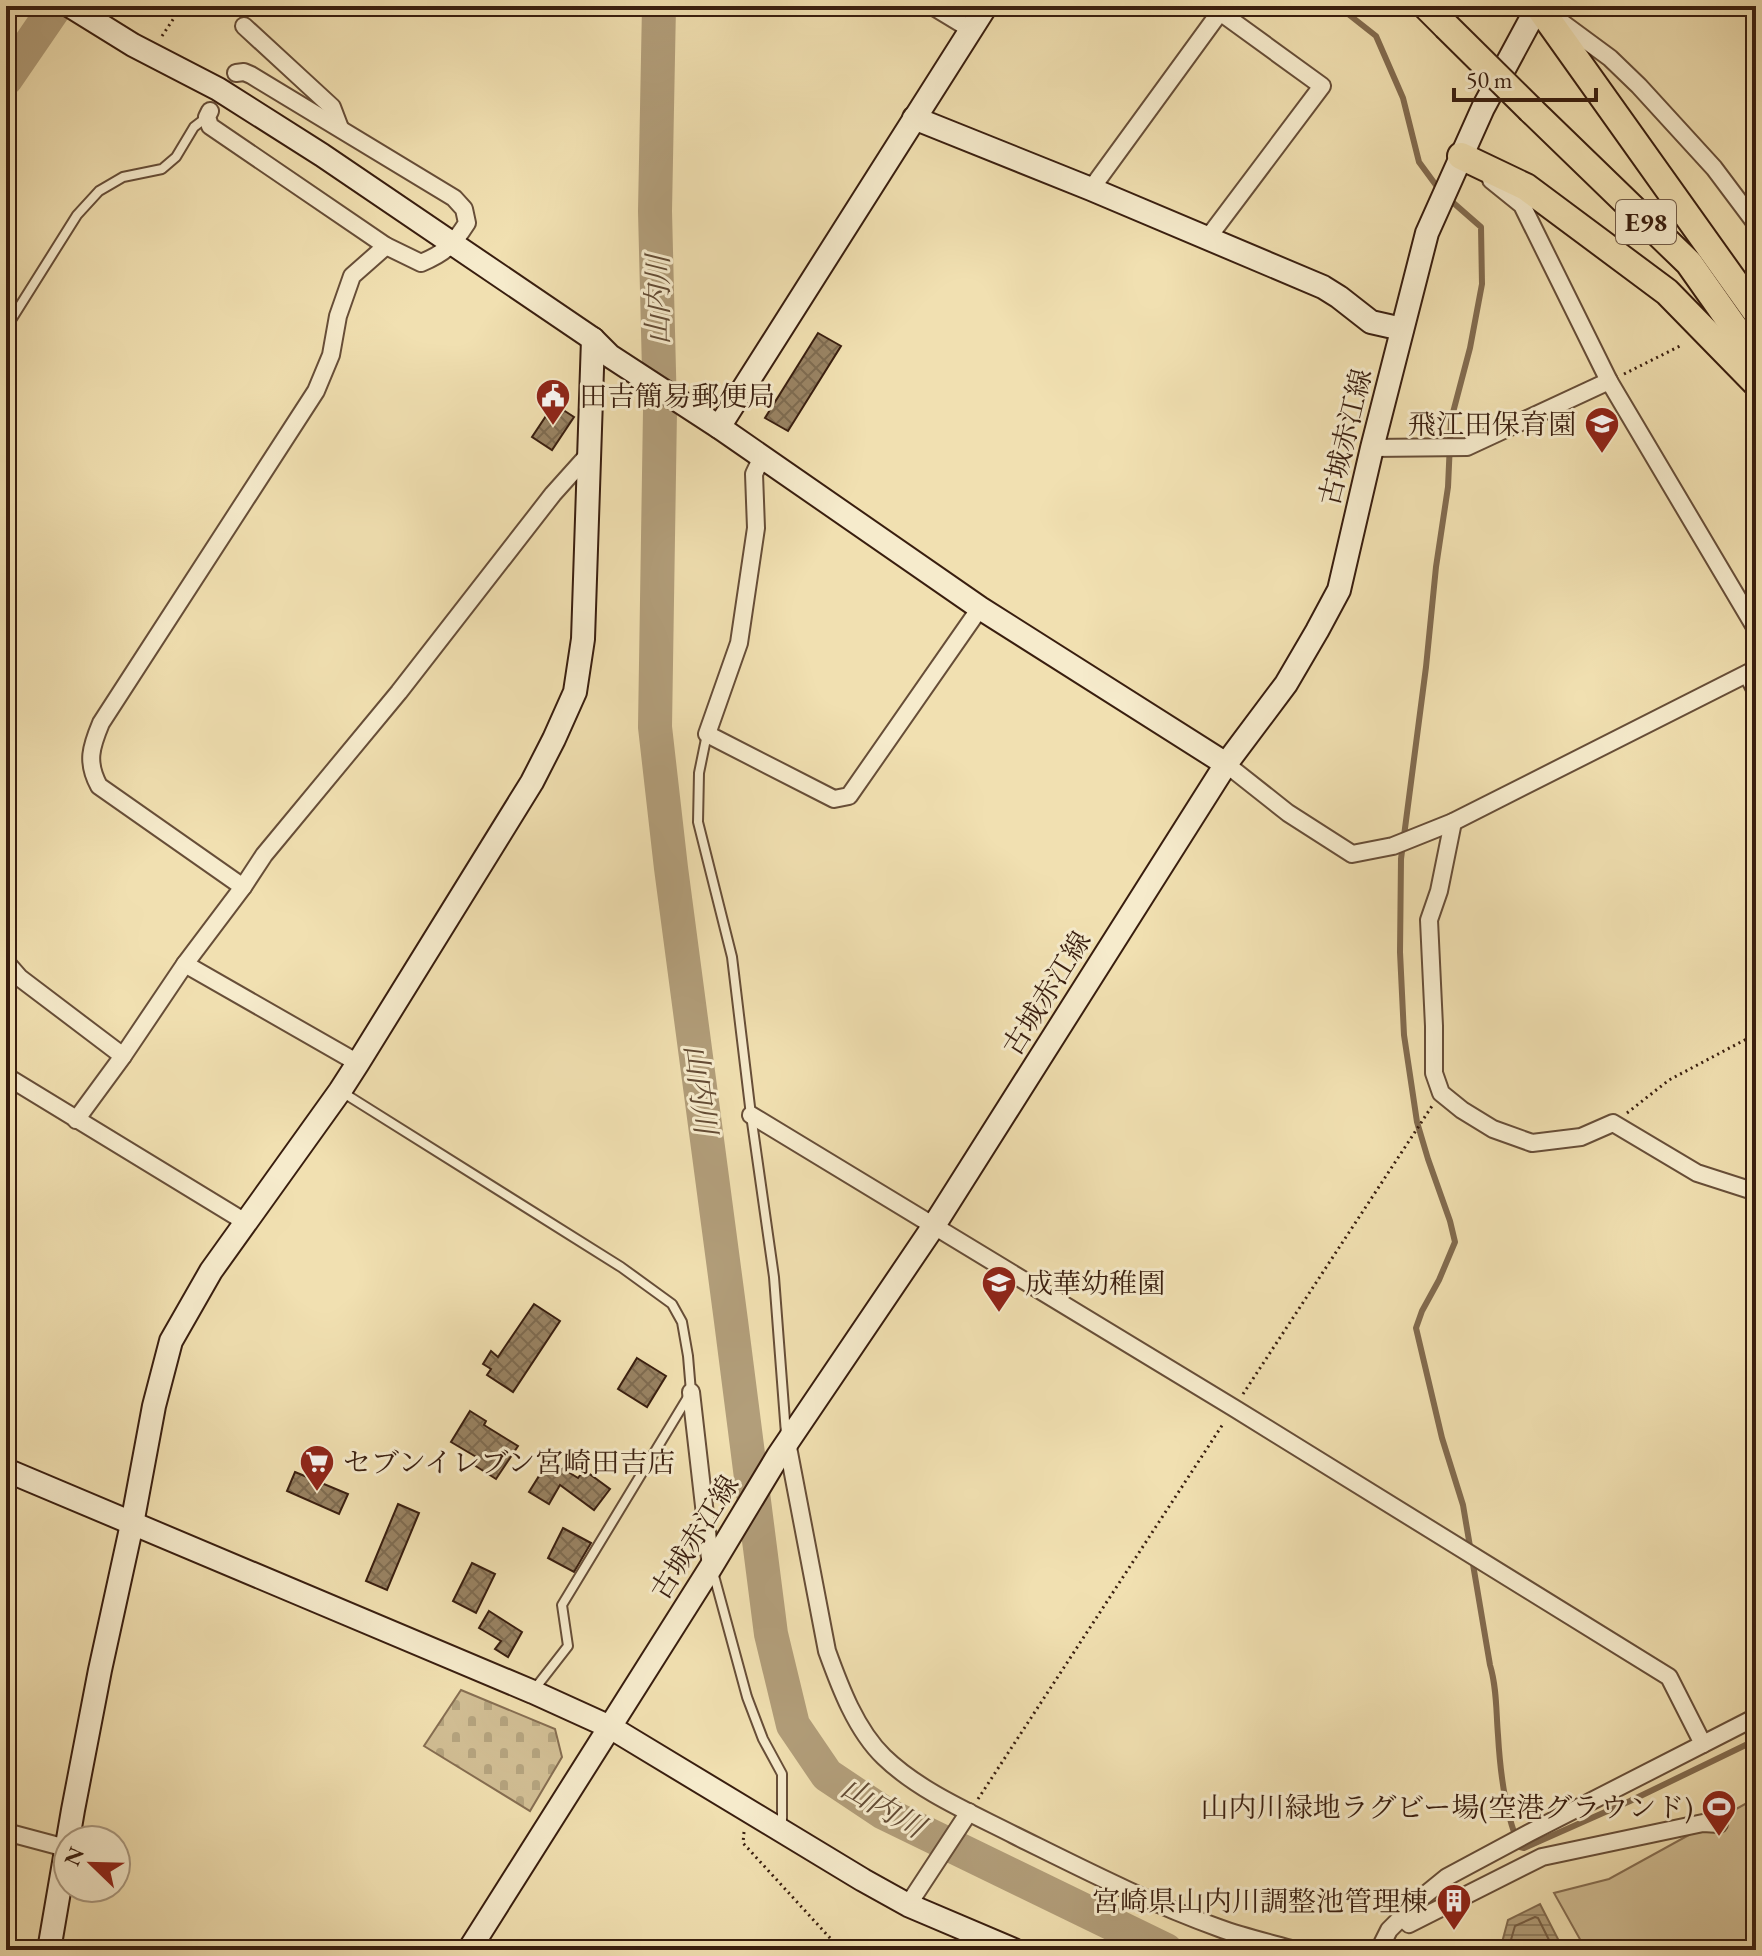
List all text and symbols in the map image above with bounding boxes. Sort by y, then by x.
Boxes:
scale bar [1454,52,1596,102]
text: 50 m [1466,64,1513,95]
road number: E98 [1616,200,1676,244]
water label: 山内川 [638,252,677,345]
street label: 古城赤江線 [1311,365,1379,509]
public building icon: 田吉簡易郵便局 [534,377,572,427]
place label: 田吉簡易郵便局 [579,378,775,414]
school or university icon: 飛江田保育園 [1583,405,1621,455]
place label: 飛江田保育園 [1408,406,1576,442]
street label: 古城赤江線 [994,924,1098,1062]
water label: 山内川 [676,1042,726,1139]
school or university icon: 成華幼稚園 [980,1264,1018,1314]
place label: 成華幼稚園 [1025,1265,1165,1301]
supermarket icon: セブンイレブン宮崎田吉店 [298,1443,336,1493]
place label: セブンイレブン宮崎田吉店 [343,1444,675,1480]
street label: 古城赤江線 [642,1468,746,1606]
water label: 山内川 [834,1768,934,1848]
sports icon: 山内川緑地ラグビー場(空港グラウンド) [1700,1788,1738,1838]
place label: 山内川緑地ラグビー場(空港グラウンド) [1200,1789,1693,1825]
north arrow [52,1824,132,1904]
text: N [57,1842,91,1870]
building icon: 宮崎県山内川調整池管理棟 [1435,1882,1473,1932]
place label: 宮崎県山内川調整池管理棟 [1092,1883,1428,1919]

